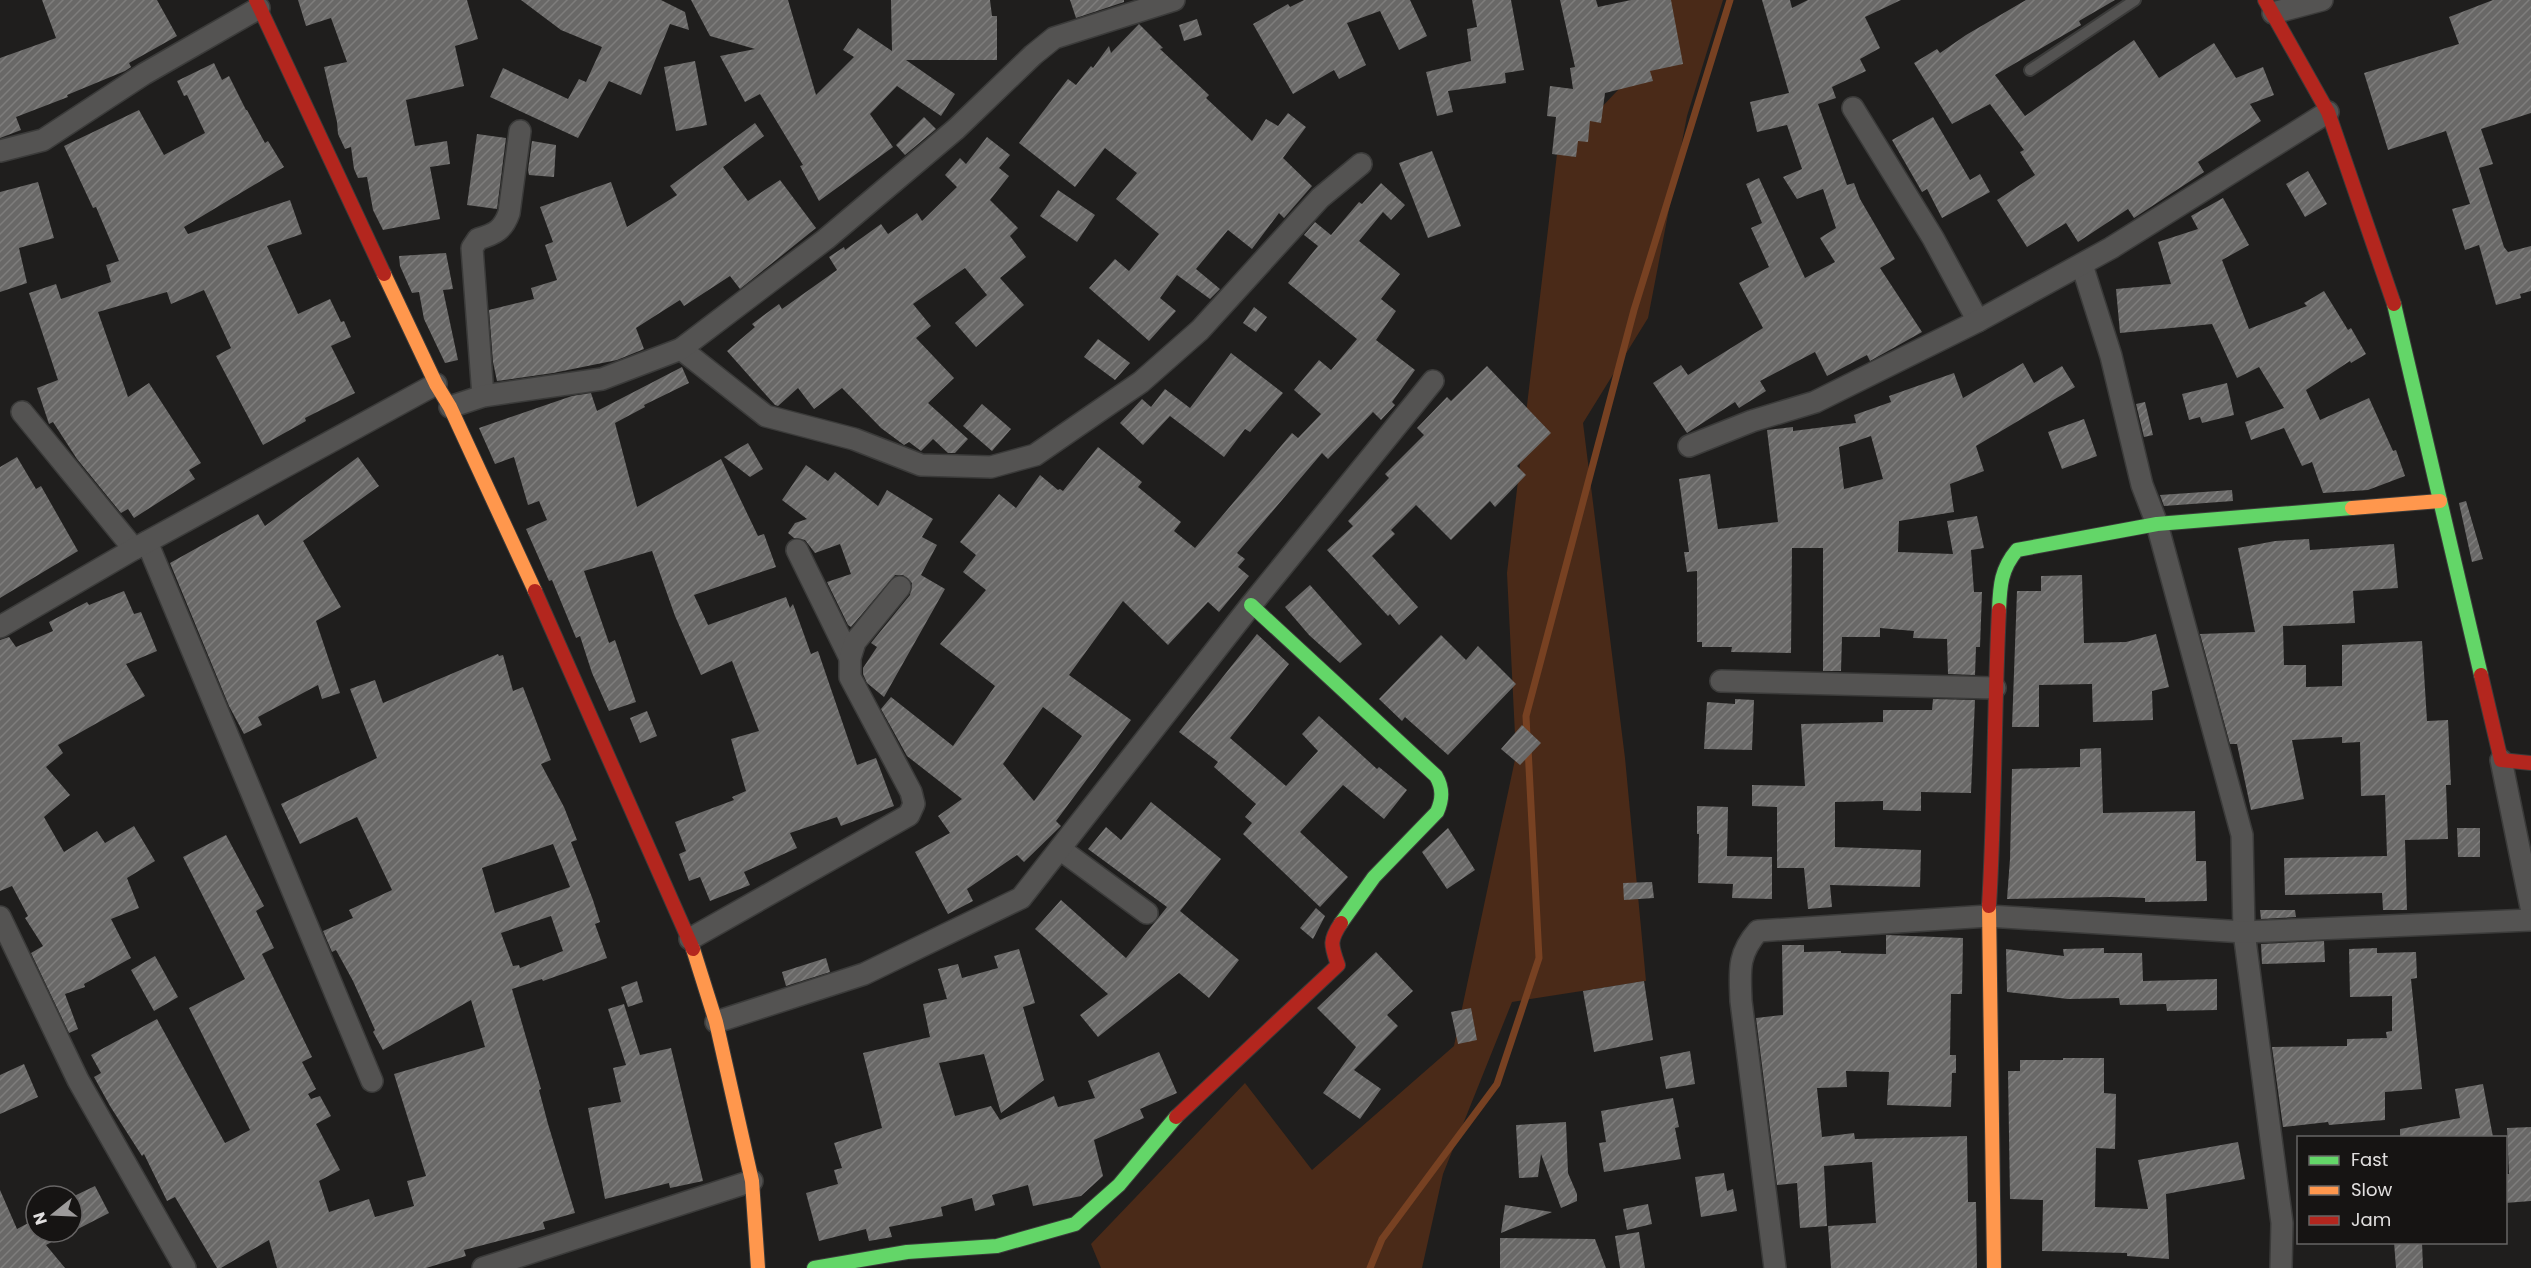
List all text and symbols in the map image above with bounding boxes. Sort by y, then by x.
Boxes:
legend [2297,1136,2507,1244]
text: Fast [2351,1147,2388,1172]
text: Slow [2351,1177,2393,1202]
north arrow [24,1184,84,1244]
text: Jam [2351,1207,2391,1232]
text: N [27,1209,53,1228]

